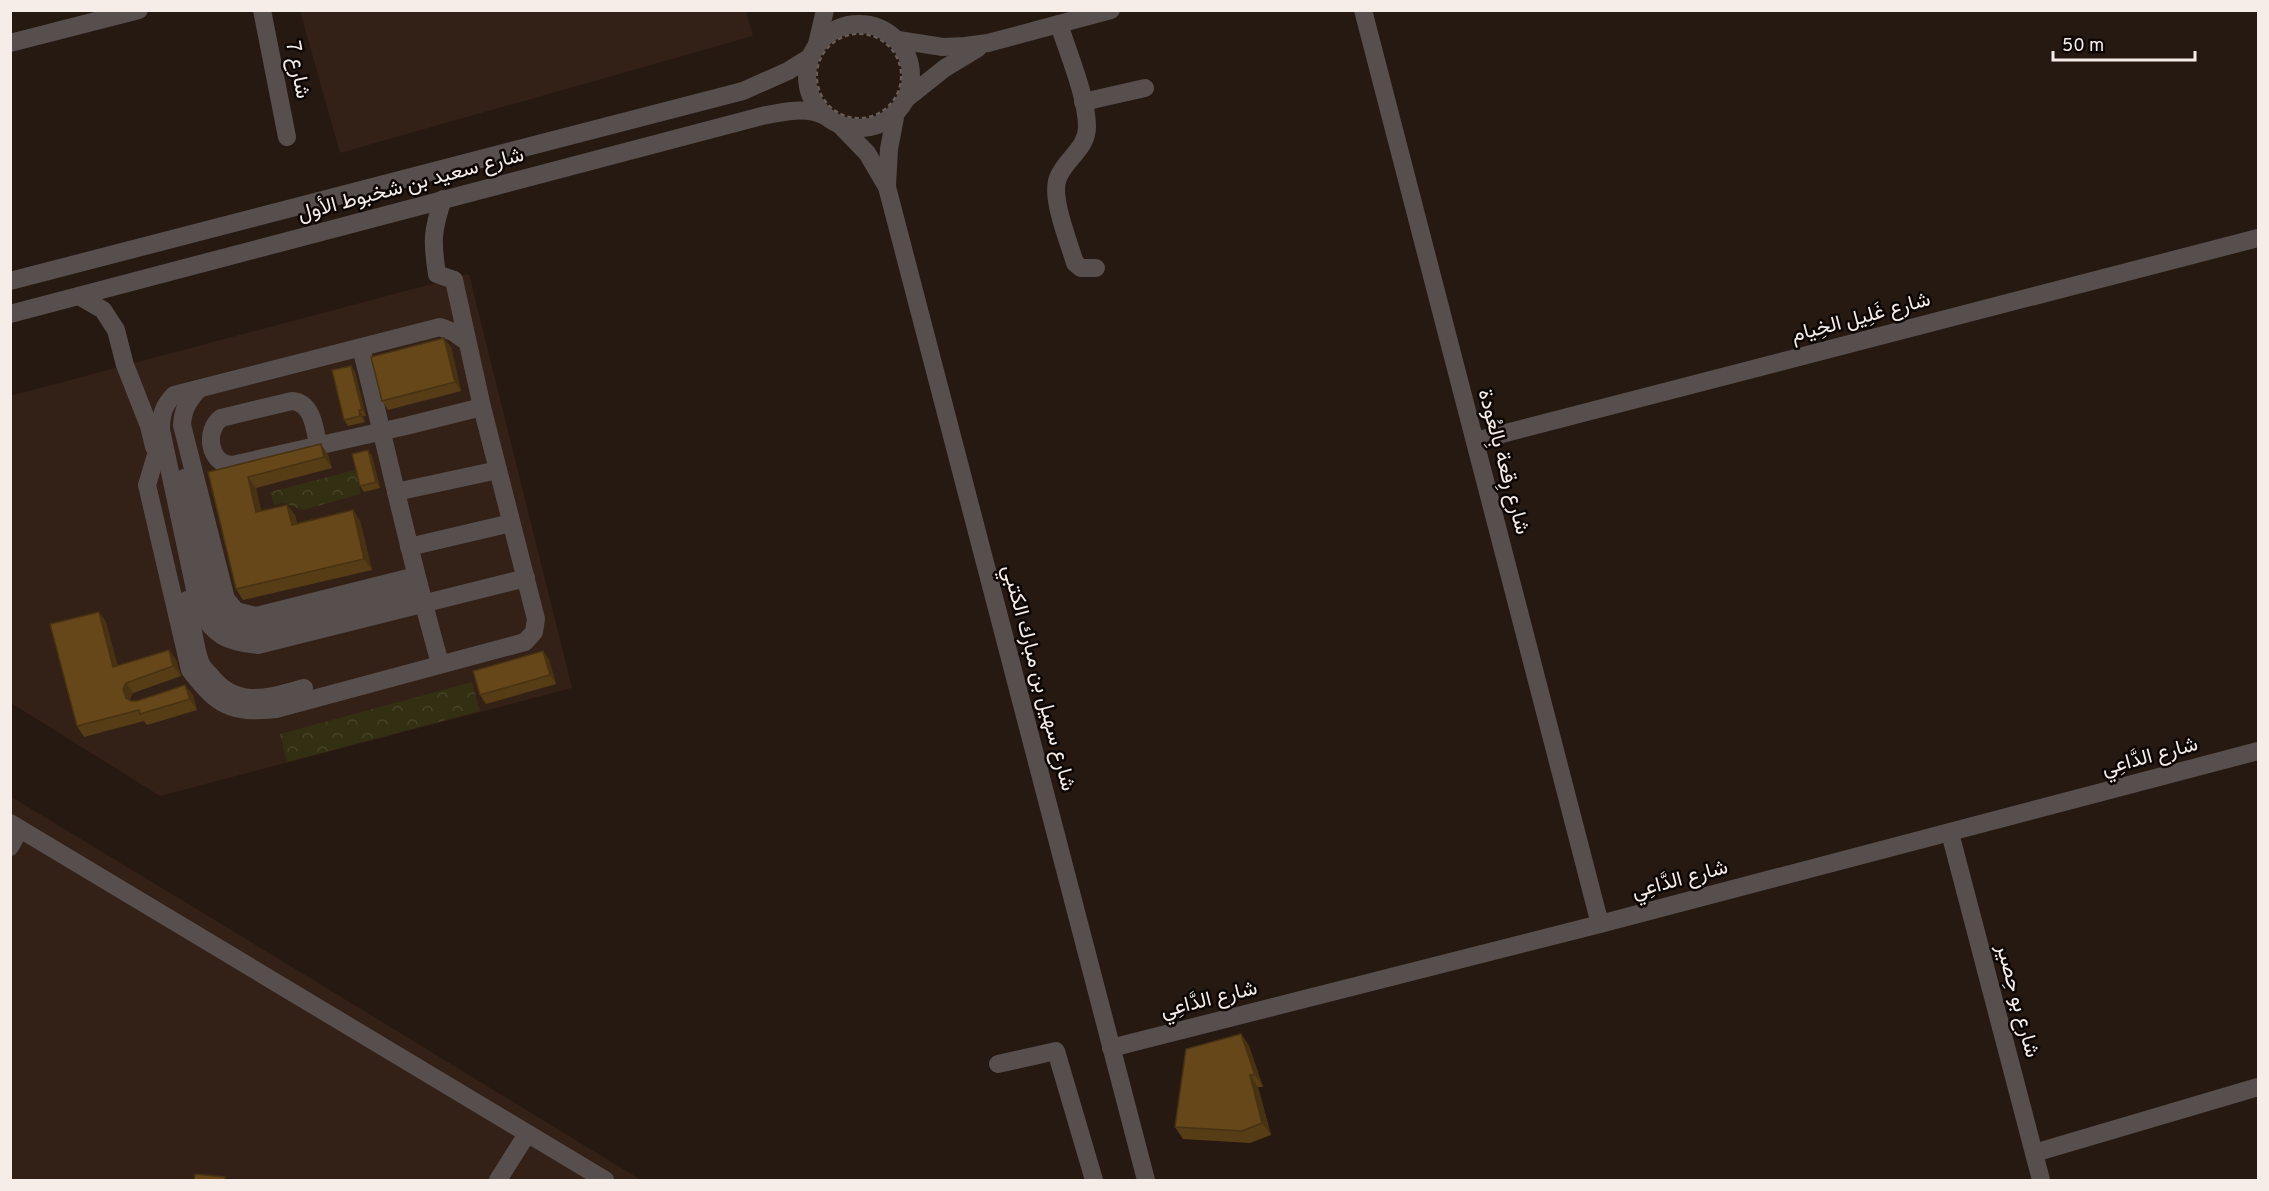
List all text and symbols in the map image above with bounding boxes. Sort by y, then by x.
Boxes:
scale bar [2053,24,2196,62]
text: 50 m [2062,35,2104,58]
street label: شارع 7 [278,39,316,101]
street label: شارع سعيد بن شخبوط الأول [295,142,527,228]
street label: شارع غَلِيل الخِيام [1788,286,1934,350]
street label: شارع رِقعة بِالعُودة [1469,386,1535,538]
street label: شارع سهيل بن مبارك الكتبي [993,562,1081,795]
street label: شارع الدَّاعِي [2099,731,2202,785]
street label: شارع الدَّاعِي [1629,854,1732,908]
street label: شارع بو حِصير [1989,940,2045,1061]
street label: شارع الدَّاعِي [1158,975,1261,1027]

